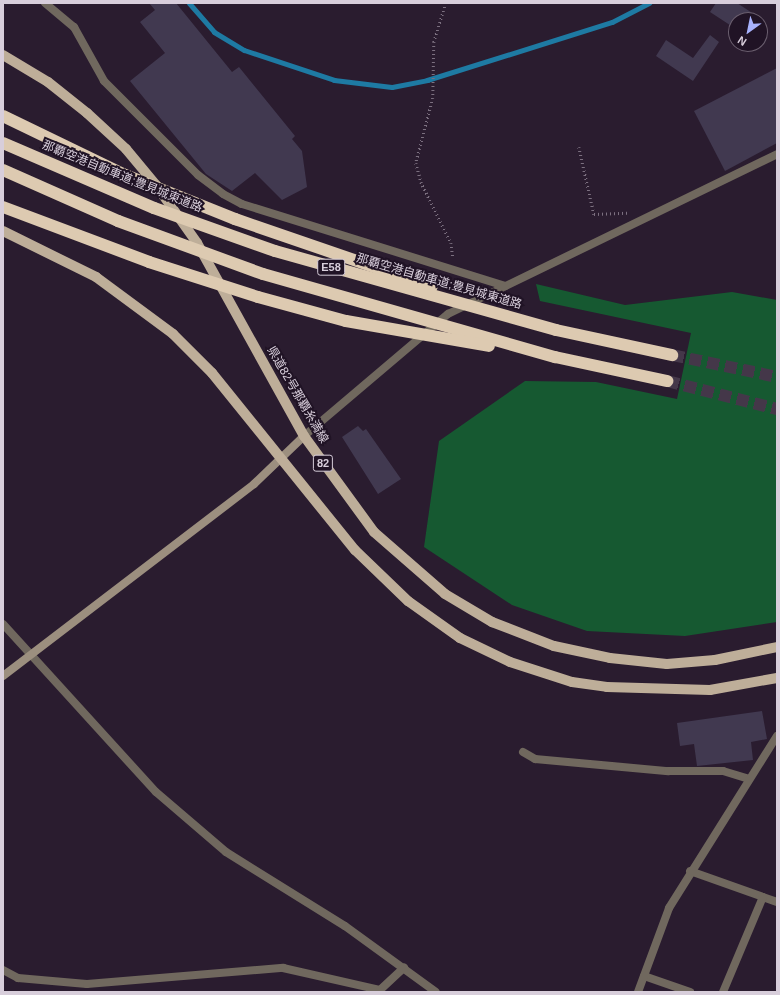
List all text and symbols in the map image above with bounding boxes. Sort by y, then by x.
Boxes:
north arrow [728,12,768,52]
text: N [735,34,749,48]
street label: 那覇空港自動車道;豊見城東道路 [40,138,204,216]
street label: 那覇空港自動車道;豊見城東道路 [355,251,523,313]
road number: E58 [317,258,345,276]
street label: 県道82号那覇糸満線 [263,344,331,446]
road number: 82 [312,454,334,472]

